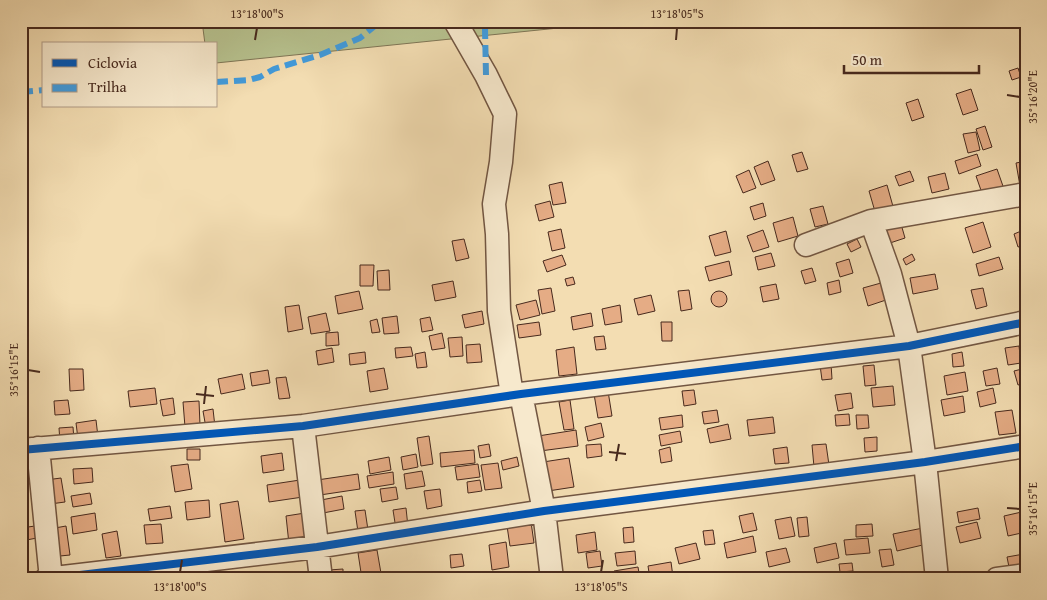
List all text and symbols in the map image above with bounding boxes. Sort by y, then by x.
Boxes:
text: 13°18'00"S [230,5,284,22]
text: 13°18'05"S [650,5,704,22]
legend [42,42,218,108]
scale bar [844,42,980,74]
text: 50 m [852,49,883,70]
text: Ciclovia [88,52,137,73]
text: 35°16'20"E [1024,70,1041,124]
text: Trilha [88,76,127,97]
text: 35°16'15"E [5,343,22,397]
text: 35°16'15"E [1024,482,1041,536]
text: 13°18'00"S [153,578,207,595]
text: 13°18'05"S [574,578,628,595]

